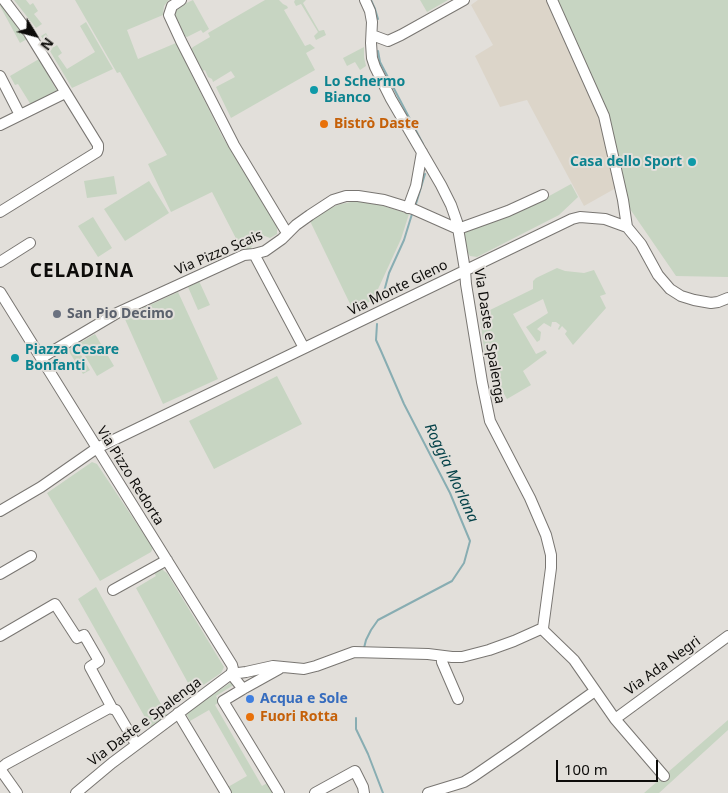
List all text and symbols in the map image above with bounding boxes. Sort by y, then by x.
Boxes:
north arrow [10,10,60,60]
text: N [36,34,58,55]
place label: Lo Schermo Bianco [324,74,405,106]
marker: Lo Schermo Bianco [308,84,320,96]
place label: Bistrò Daste [334,116,419,132]
marker: Bistrò Daste [318,118,330,130]
place label: Casa dello Sport [570,154,682,170]
marker: Casa dello Sport [686,156,698,168]
street label: Via Pizzo Scais [173,227,265,279]
street label: Via Monte Gleno [345,257,451,319]
district label: CELADINA [29,261,135,283]
street label: Via Daste e Spalenga [470,267,508,405]
place label: San Pio Decimo [67,306,174,322]
marker: San Pio Decimo [51,308,63,320]
place label: Piazza Cesare Bonfanti [25,342,119,374]
marker: Piazza Cesare Bonfanti [9,352,21,364]
water label: Roggia Morlana [420,421,482,525]
street label: Via Pizzo Redorta [93,424,167,528]
street label: Via Ada Negri [622,633,704,699]
street label: Via Daste e Spalenga [85,674,205,770]
place label: Acqua e Sole [260,691,348,707]
marker: Acqua e Sole [244,693,256,705]
place label: Fuori Rotta [260,709,338,725]
marker: Fuori Rotta [244,711,256,723]
scale bar [558,750,660,782]
text: 100 m [564,759,608,779]

